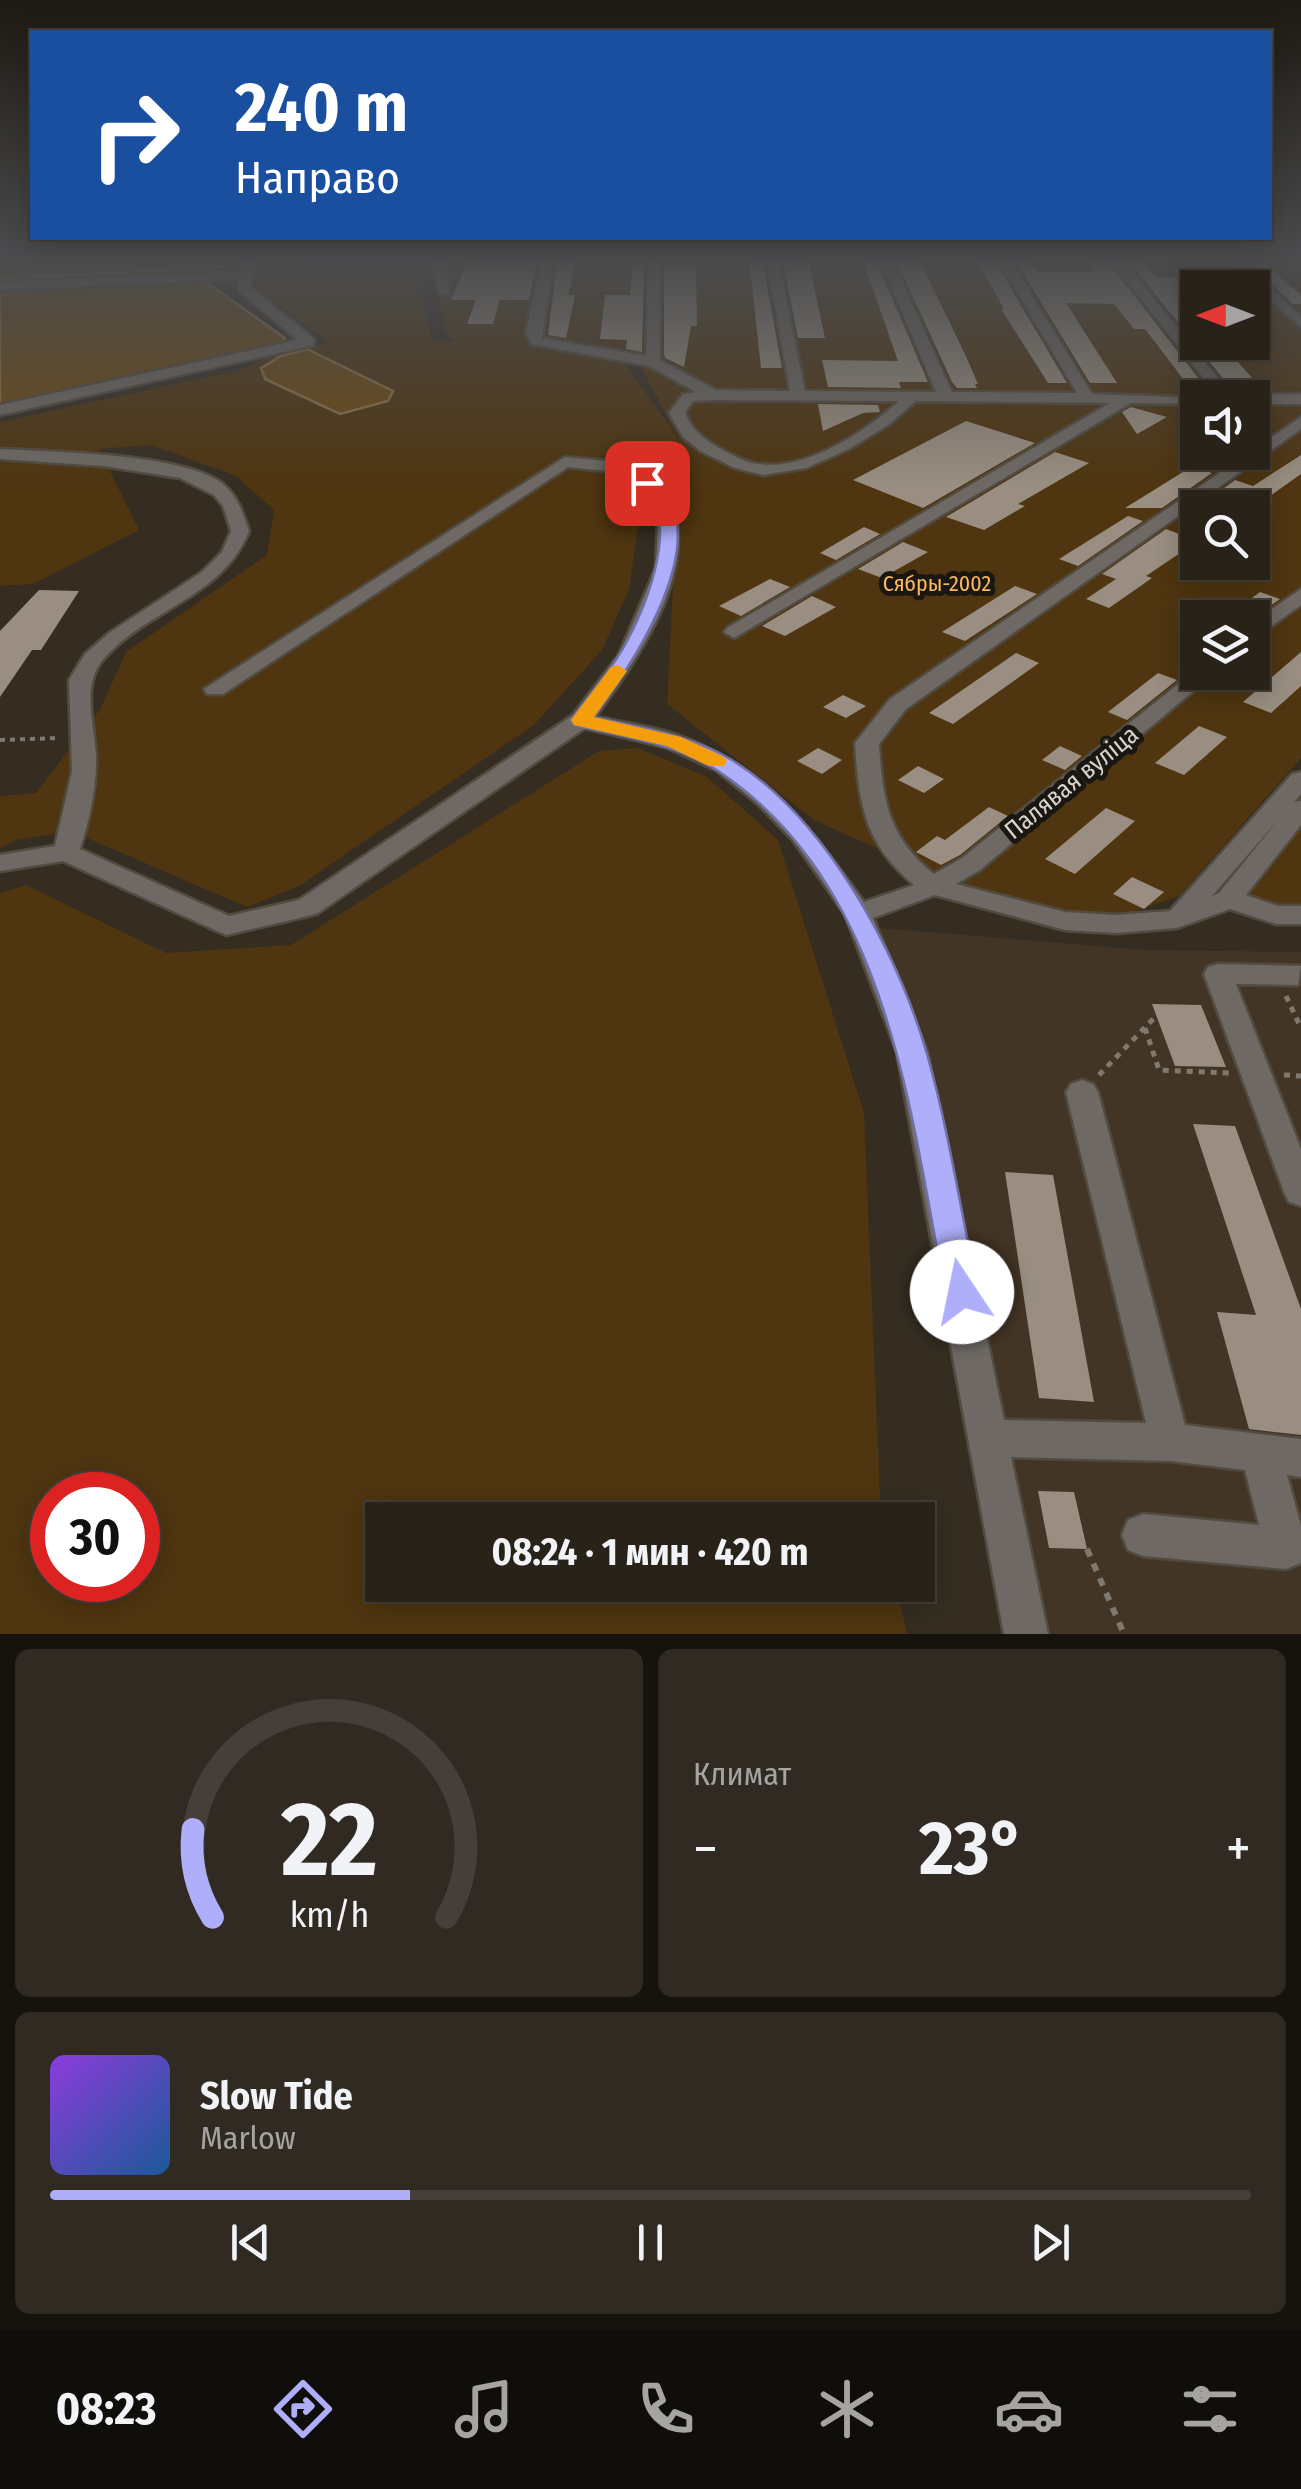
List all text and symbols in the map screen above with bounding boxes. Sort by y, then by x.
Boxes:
text: 240 m [235,66,408,150]
icon: right [70,70,200,200]
text: Направо [235,151,400,205]
north arrow [1180,270,1270,360]
map controls [1180,270,1270,690]
button: sound [1180,380,1270,470]
pin [605,441,690,526]
icon: arrive [620,456,675,511]
button: search [1180,490,1270,580]
park label: Сябры-2002 [883,570,991,597]
button: layers [1180,600,1270,690]
street label: Палявая вуліца [999,720,1144,846]
position arrow [910,1240,1014,1344]
speed limit sign: 30 [30,1472,160,1602]
text: 08:24 · 1 мин · 420 m [491,1529,809,1575]
text: Климат [693,1755,791,1793]
text: 22 [280,1778,377,1903]
text: 23° [919,1804,1025,1894]
text: − [693,1816,718,1882]
text: + [1226,1816,1251,1882]
text: km/h [289,1894,369,1936]
text: Slow Tide [200,2073,353,2119]
text: Marlow [200,2119,296,2157]
icon: previous [223,2215,278,2270]
icon: pause [623,2215,678,2270]
icon: next [1023,2215,1078,2270]
icon: directions [268,2374,338,2444]
icon: music [449,2374,519,2444]
icon: phone [631,2374,701,2444]
icon: climate [812,2374,882,2444]
icon: car [994,2374,1064,2444]
icon: filters [1175,2374,1245,2444]
text: 08:23 [56,2382,156,2436]

